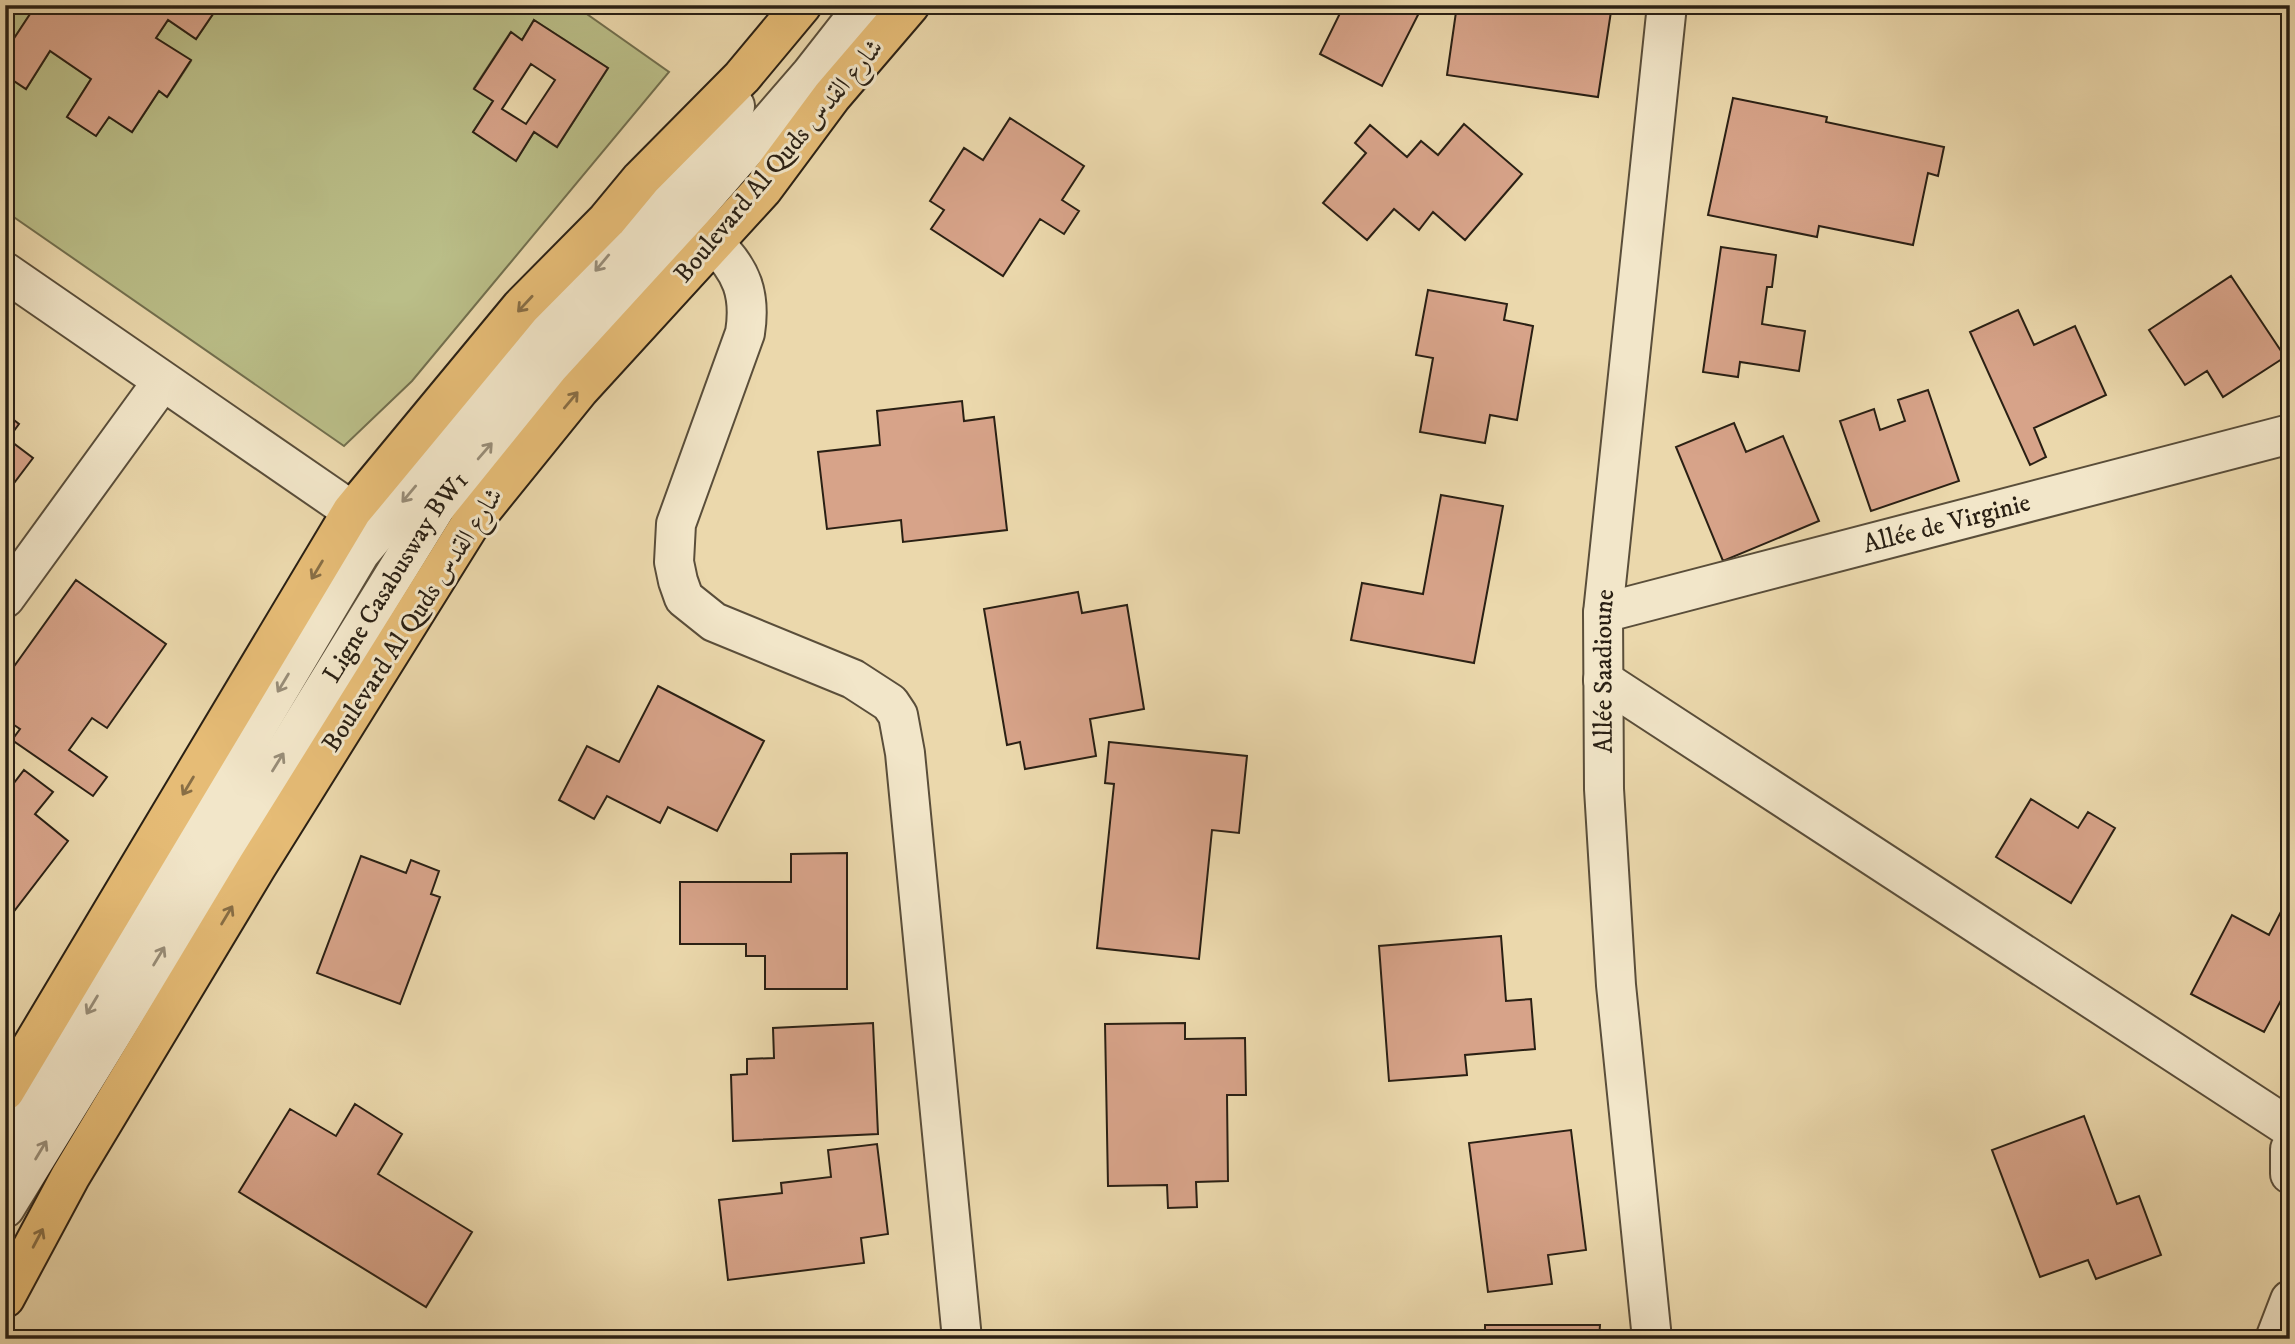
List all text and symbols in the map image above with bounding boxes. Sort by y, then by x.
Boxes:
street label: Boulevard Al Quds شارع القدس [667,32,894,292]
one-way arrow [594,254,610,272]
one-way arrow [516,295,533,312]
one-way arrow [563,392,579,410]
one-way arrow [477,442,493,460]
street label: Ligne Casabusway BW1 [315,465,476,689]
street label: Boulevard Al Quds شارع القدس [315,482,514,761]
one-way arrow [401,485,417,503]
street label: Allée de Virginie [1859,486,2034,561]
one-way arrow [309,559,323,579]
street label: Allée Saadioune [1587,588,1622,753]
one-way arrow [276,672,290,692]
one-way arrow [271,752,285,772]
one-way arrow [180,776,194,796]
one-way arrow [221,905,235,925]
one-way arrow [152,946,166,966]
one-way arrow [85,994,98,1015]
one-way arrow [34,1141,48,1161]
one-way arrow [31,1228,45,1248]

